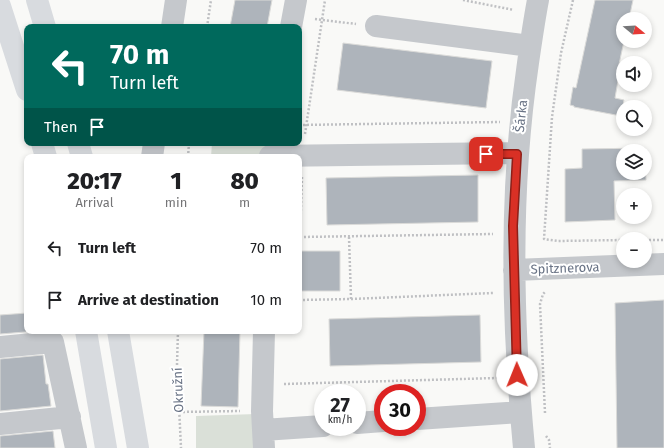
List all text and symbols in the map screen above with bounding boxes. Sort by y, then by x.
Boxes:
north arrow [616,12,652,48]
map controls [616,12,652,268]
text: 70 m [110,38,169,71]
icon: left [44,40,96,92]
button: sound [616,56,652,92]
text: Turn left [110,72,179,94]
street label: Šárka [511,99,530,133]
button: search [616,100,652,136]
icon: arrive [86,116,108,138]
text: Then [44,118,78,136]
pin [469,137,503,171]
icon: arrive [475,143,497,165]
button: layers [616,144,652,180]
text: 20:17 [67,167,122,195]
text: 1 [170,167,182,195]
text: 80 [230,167,259,195]
button: + [616,188,652,224]
text: Arrival [75,195,113,210]
text: min [165,195,187,210]
text: m [239,195,250,210]
button: − [616,232,652,268]
icon: left [44,237,66,259]
text: Turn left [78,239,136,257]
text: 70 m [250,239,282,257]
street label: Spitznerova [530,259,600,277]
icon: arrive [44,289,66,311]
text: Arrive at destination [78,291,219,309]
text: 10 m [250,291,282,309]
position arrow [496,354,538,396]
street label: Okružní [170,367,186,413]
speed limit sign: 30 [374,384,426,436]
text: 27 [330,393,350,417]
text: km/h [328,414,352,426]

